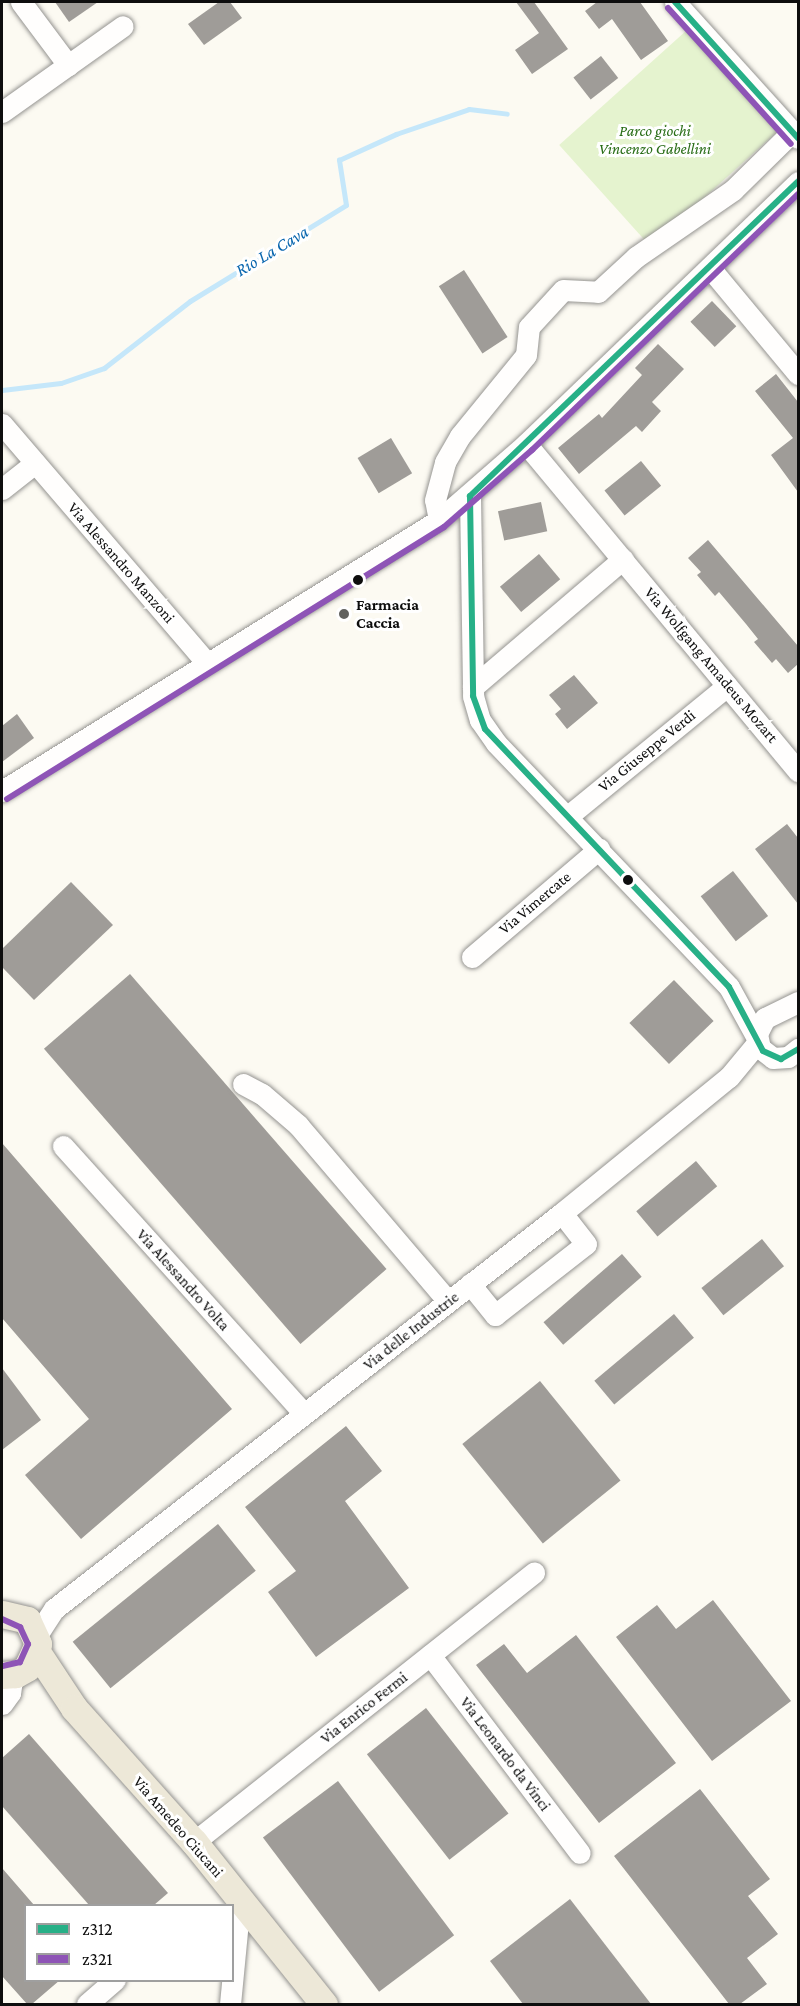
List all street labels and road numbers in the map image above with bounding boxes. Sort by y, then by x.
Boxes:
street label: Via Alessandro Manzoni [63,499,179,627]
street label: Via Wolfgang Amadeus Mozart [640,583,782,747]
street label: Via Giuseppe Verdi [594,706,700,796]
street label: Via Vimercate [495,867,575,939]
street label: Via Alessandro Volta [132,1225,234,1335]
street label: Via delle Industrie [359,1288,463,1374]
street label: Via Enrico Fermi [317,1668,411,1748]
street label: Via Leonardo da Vinci [456,1693,554,1815]
street label: Via Amedeo Ciucani [129,1772,227,1882]

